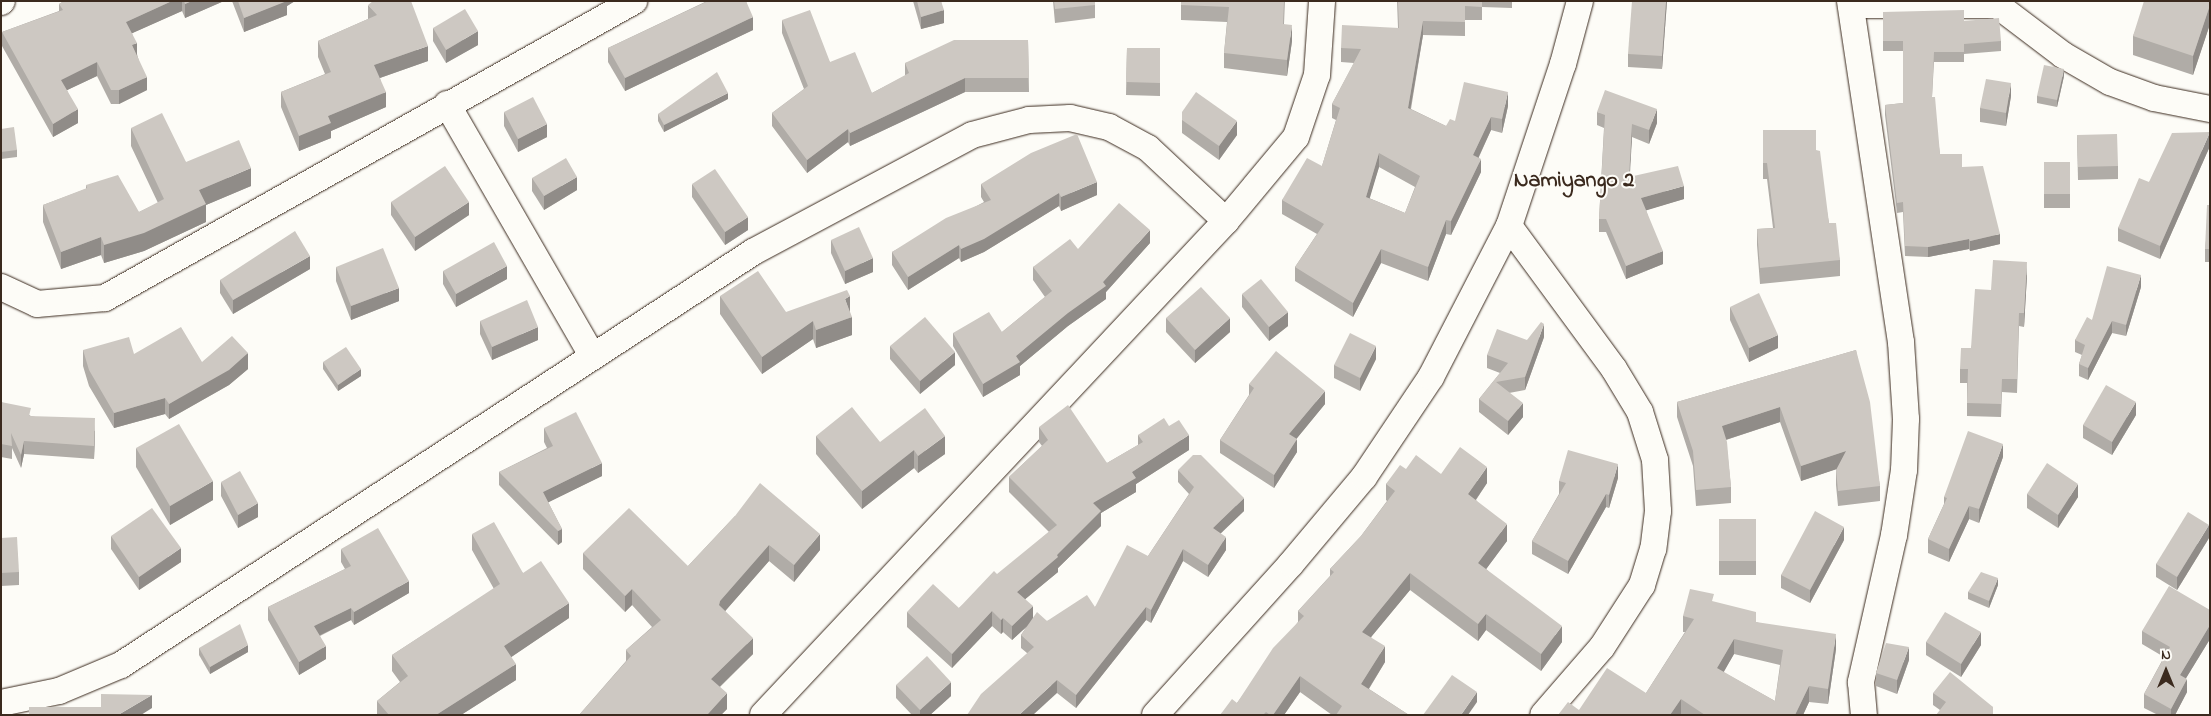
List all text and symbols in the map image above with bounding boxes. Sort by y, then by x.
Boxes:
district label: Namiyango 2 [1514,169,1634,195]
text: N [2161,645,2171,666]
north arrow [2141,646,2191,696]

